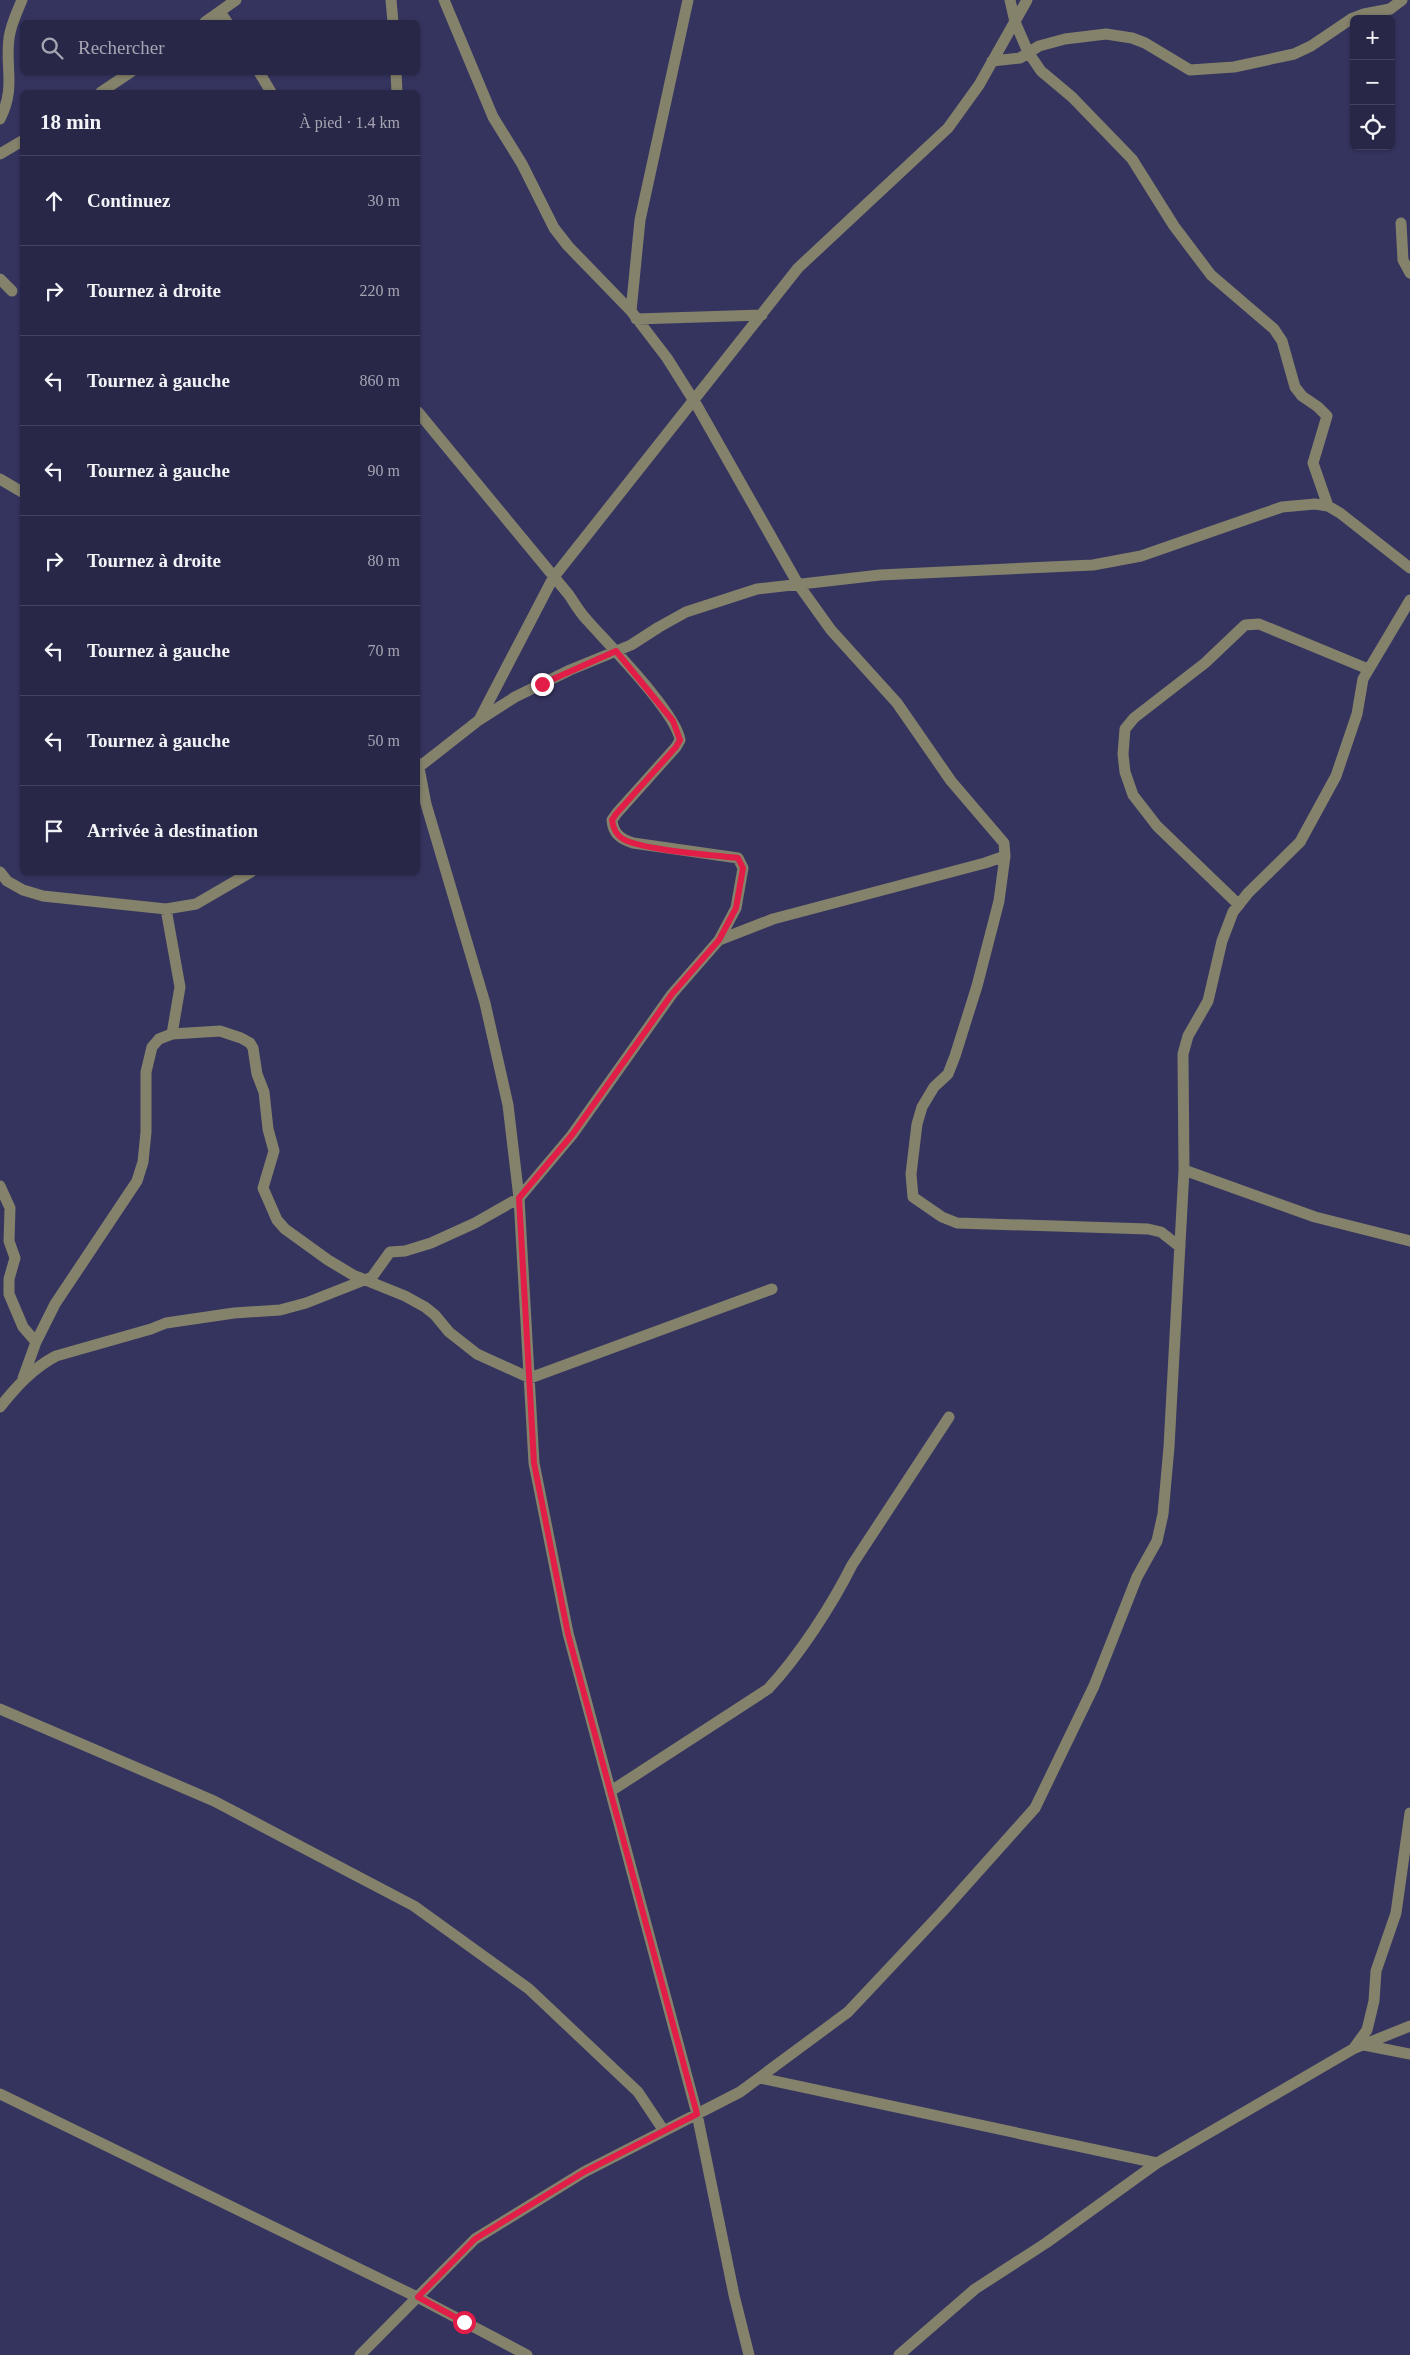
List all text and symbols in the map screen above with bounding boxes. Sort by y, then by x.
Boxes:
map controls [1350,15,1395,150]
button: + [1350,15,1395,60]
search box [20,20,420,75]
icon: search [38,34,66,62]
text: Rechercher [78,37,165,58]
button: − [1350,60,1395,105]
button: locate [1350,105,1395,150]
text: 18 min [40,110,101,134]
text: À pied · 1.4 km [299,114,400,131]
icon: ahead [40,187,68,215]
text: Continuez [87,190,170,211]
text: 30 m [368,192,400,209]
icon: right [40,277,68,305]
text: Tournez à droite [87,280,221,301]
text: 220 m [360,282,400,299]
icon: left [40,367,68,395]
text: Tournez à gauche [87,370,230,391]
text: 860 m [360,372,400,389]
icon: left [40,457,68,485]
text: Tournez à gauche [87,460,230,481]
text: 90 m [368,462,400,479]
icon: right [40,547,68,575]
text: Tournez à droite [87,550,221,571]
text: 80 m [368,552,400,569]
icon: left [40,637,68,665]
text: Tournez à gauche [87,640,230,661]
text: 70 m [368,642,400,659]
route end [531,673,554,696]
icon: left [40,727,68,755]
text: Tournez à gauche [87,730,230,751]
text: 50 m [368,732,400,749]
icon: arrive [40,817,68,845]
text: Arrivée à destination [87,820,258,841]
route start [453,2311,476,2334]

